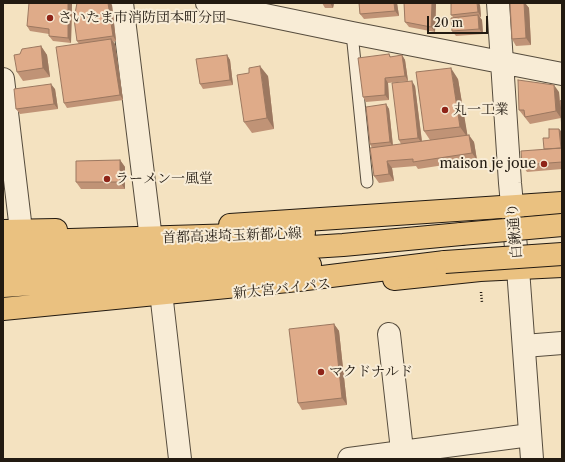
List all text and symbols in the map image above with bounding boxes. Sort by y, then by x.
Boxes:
scale bar [429,8,490,34]
place label: さいたま市消防団本町分団 [58,10,226,26]
marker: さいたま市消防団本町分団 [45,13,55,23]
text: 20 m [434,15,463,30]
place label: 丸一工業 [453,102,509,118]
marker: 丸一工業 [440,105,450,115]
place label: maison je joue [440,156,536,172]
marker: maison je joue [539,159,549,169]
place label: ラーメン一風堂 [115,171,213,187]
marker: ラーメン一風堂 [102,174,112,184]
street label: 白鍬通り [504,202,526,260]
street label: 首都高速埼玉新都心線 [162,225,302,247]
street label: 新大宮バイパス [232,276,332,302]
place label: マクドナルド [329,364,413,380]
marker: マクドナルド [316,367,326,377]

